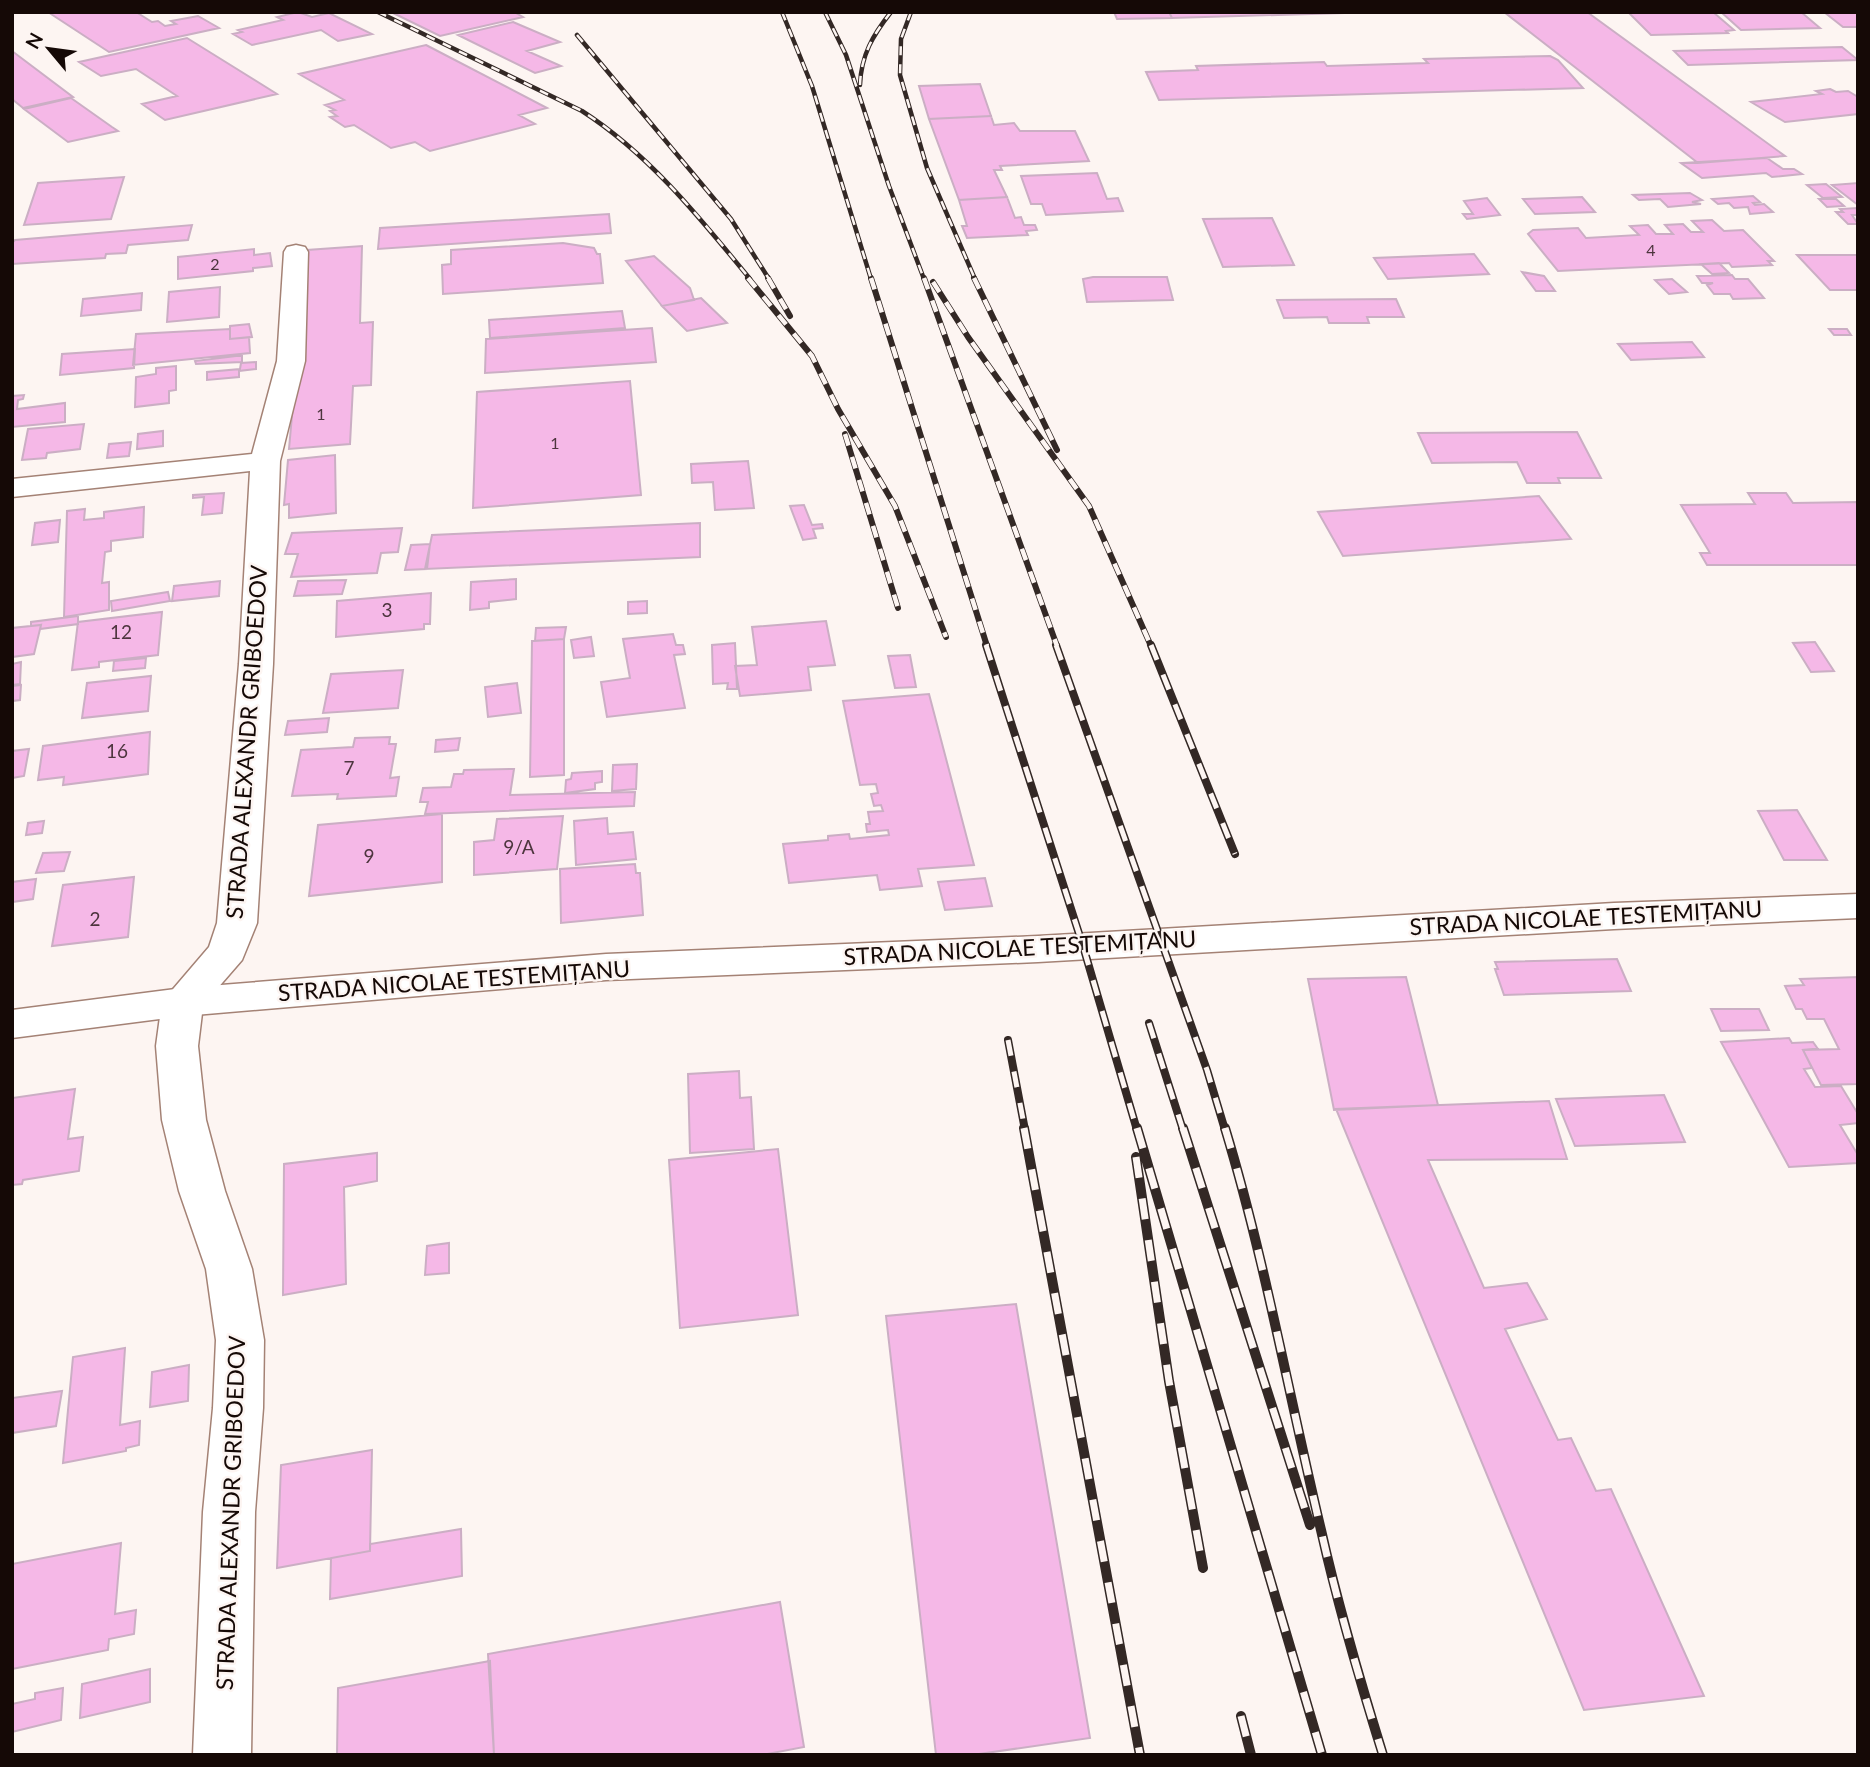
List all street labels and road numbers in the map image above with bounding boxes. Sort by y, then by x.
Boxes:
street label: STRADA ALEXANDR GRIBOEDOV [220,564,272,920]
street label: STRADA NICOLAE TESTEMIȚANU [1409,894,1763,940]
street label: STRADA NICOLAE TESTEMIȚANU [843,924,1197,970]
street label: STRADA NICOLAE TESTEMIȚANU [277,954,631,1006]
street label: STRADA ALEXANDR GRIBOEDOV [210,1335,250,1691]

